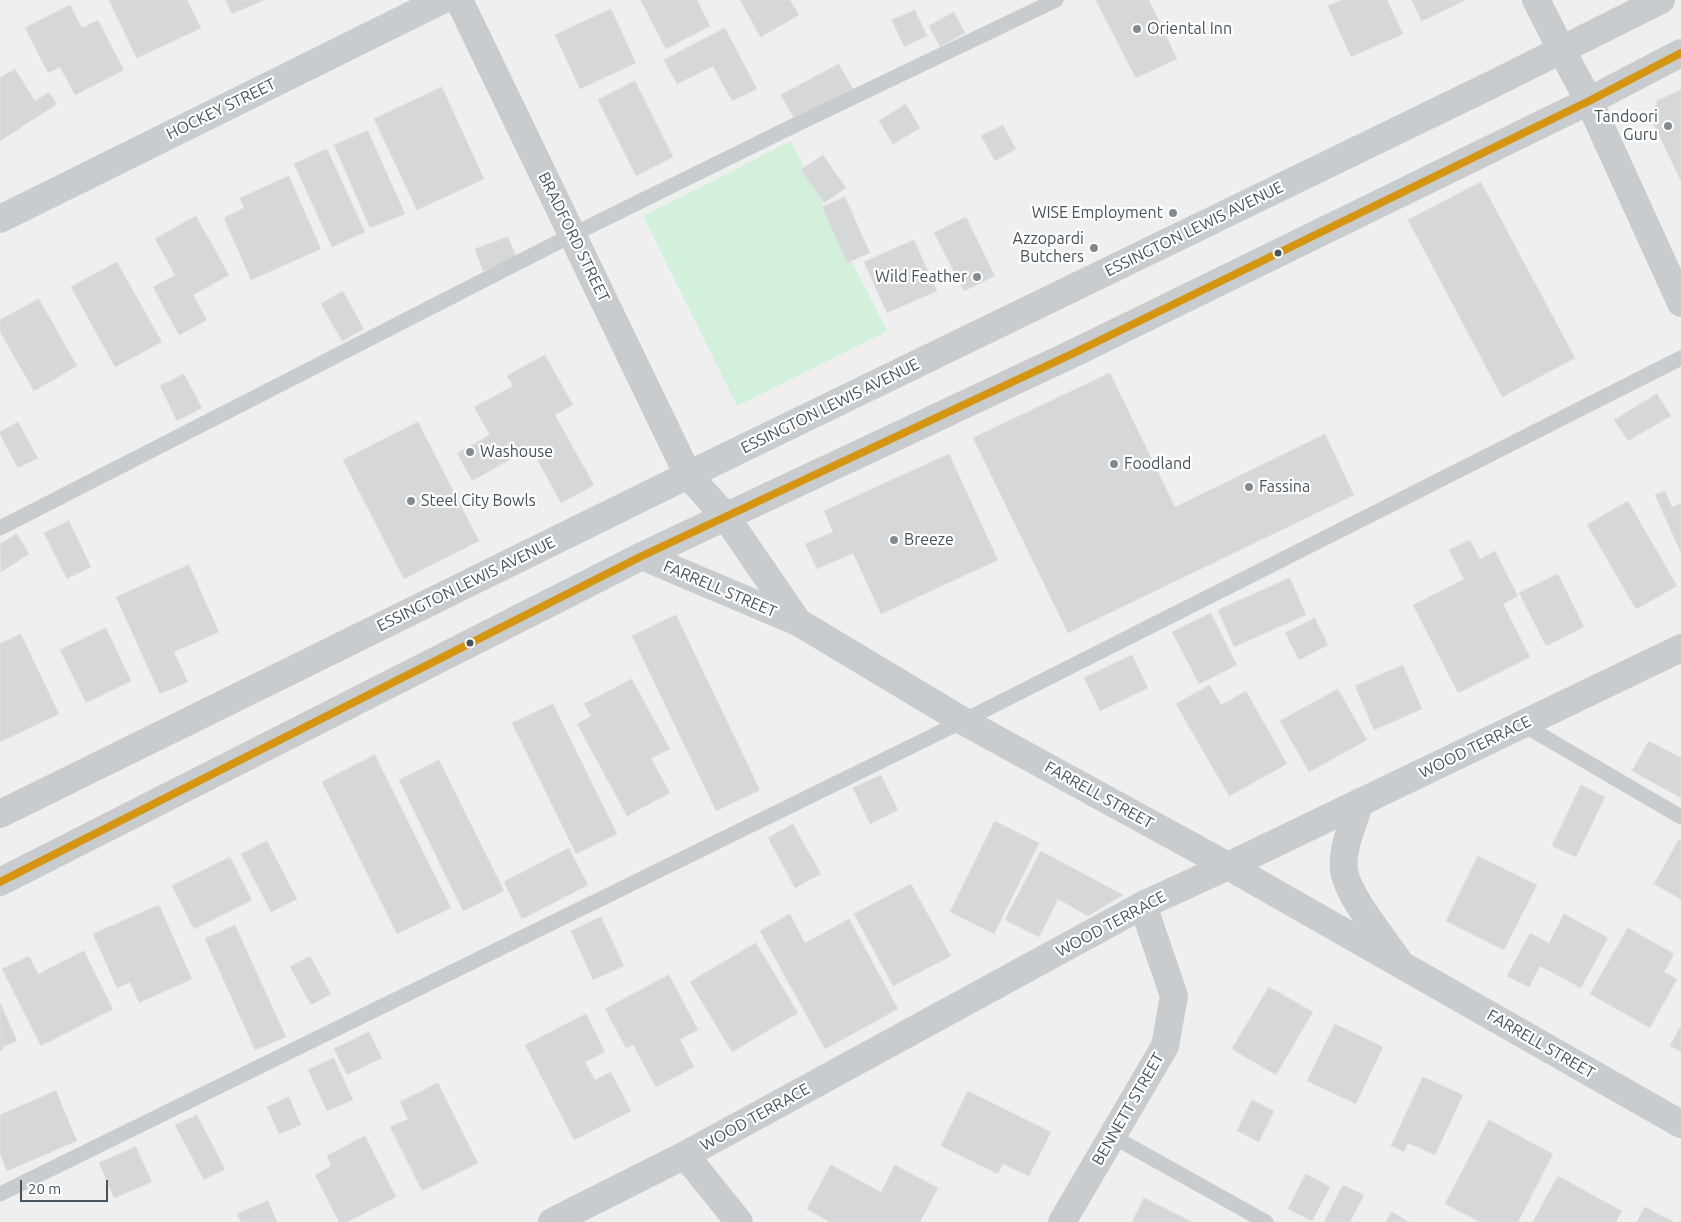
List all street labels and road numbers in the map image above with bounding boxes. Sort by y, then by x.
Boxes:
street label: HOCKEY STREET [163,74,279,144]
street label: BRADFORD STREET [534,169,614,305]
street label: ESSINGTON LEWIS AVENUE [1102,177,1286,281]
street label: ESSINGTON LEWIS AVENUE [738,354,922,458]
street label: ESSINGTON LEWIS AVENUE [374,532,558,636]
street label: FARRELL STREET [660,556,780,622]
street label: WOOD TERRACE [1416,712,1534,782]
street label: FARRELL STREET [1041,757,1157,833]
street label: WOOD TERRACE [1053,887,1169,961]
street label: FARRELL STREET [1484,1005,1598,1083]
street label: BENNETT STREET [1088,1049,1168,1169]
street label: WOOD TERRACE [697,1079,813,1155]

